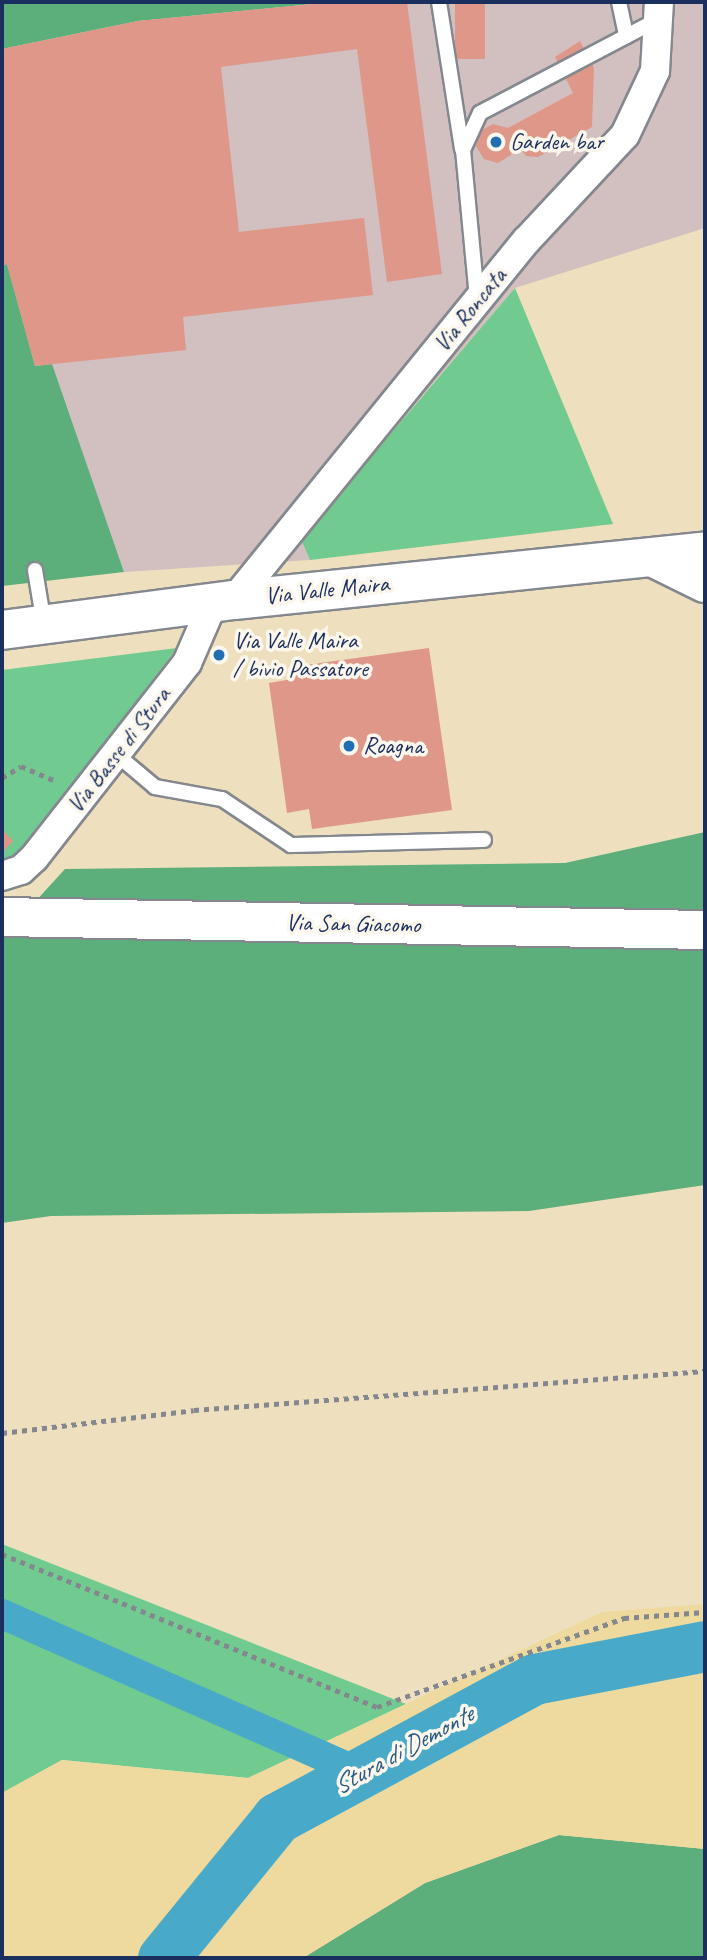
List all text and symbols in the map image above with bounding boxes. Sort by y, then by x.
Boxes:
place label: Garden bar [510,128,604,156]
marker: Garden bar [488,134,504,150]
street label: Via Roncata [428,262,512,358]
street label: Via Valle Maira [263,569,391,611]
place label: Via Valle Maira / bivio Passatore [233,627,368,683]
marker: Via Valle Maira / bivio Passatore [211,647,227,663]
street label: Via Basse di Stura [61,681,177,819]
place label: Roagna [363,732,423,760]
marker: Roagna [341,738,357,754]
street label: Via San Giacomo [285,908,421,940]
water label: Stura di Demonte [328,1699,478,1801]

